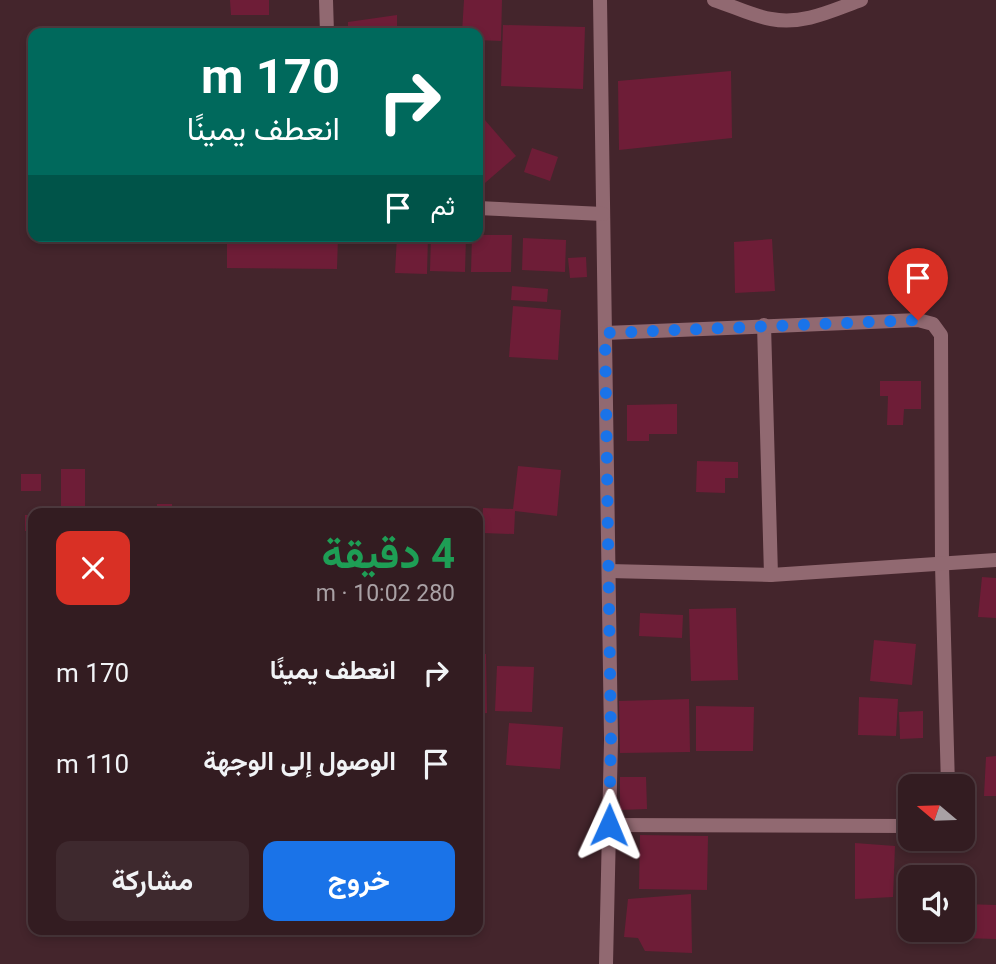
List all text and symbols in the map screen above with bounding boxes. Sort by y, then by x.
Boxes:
text: 170 m [201,48,340,105]
icon: right [364,56,455,147]
text: انعطف يمينًا [187,110,340,148]
icon: arrive [379,189,417,227]
text: ثم [431,191,455,221]
pin [888,248,948,320]
icon: arrive [899,259,937,297]
text: 4 دقيقة [321,529,455,578]
button: close [56,531,130,605]
text: 280 m · 10:02 [316,580,455,607]
icon: right [417,654,455,692]
text: انعطف يمينًا [270,655,396,685]
text: 170 m [56,658,129,688]
icon: arrive [417,745,455,783]
text: الوصول إلى الوجهة [203,746,396,776]
text: 110 m [56,749,129,779]
north arrow [898,774,975,850]
map controls [898,774,975,942]
position arrow [572,788,646,862]
button: مشاركة [56,841,249,921]
button: خروج [263,841,455,921]
button: sound [898,865,975,942]

